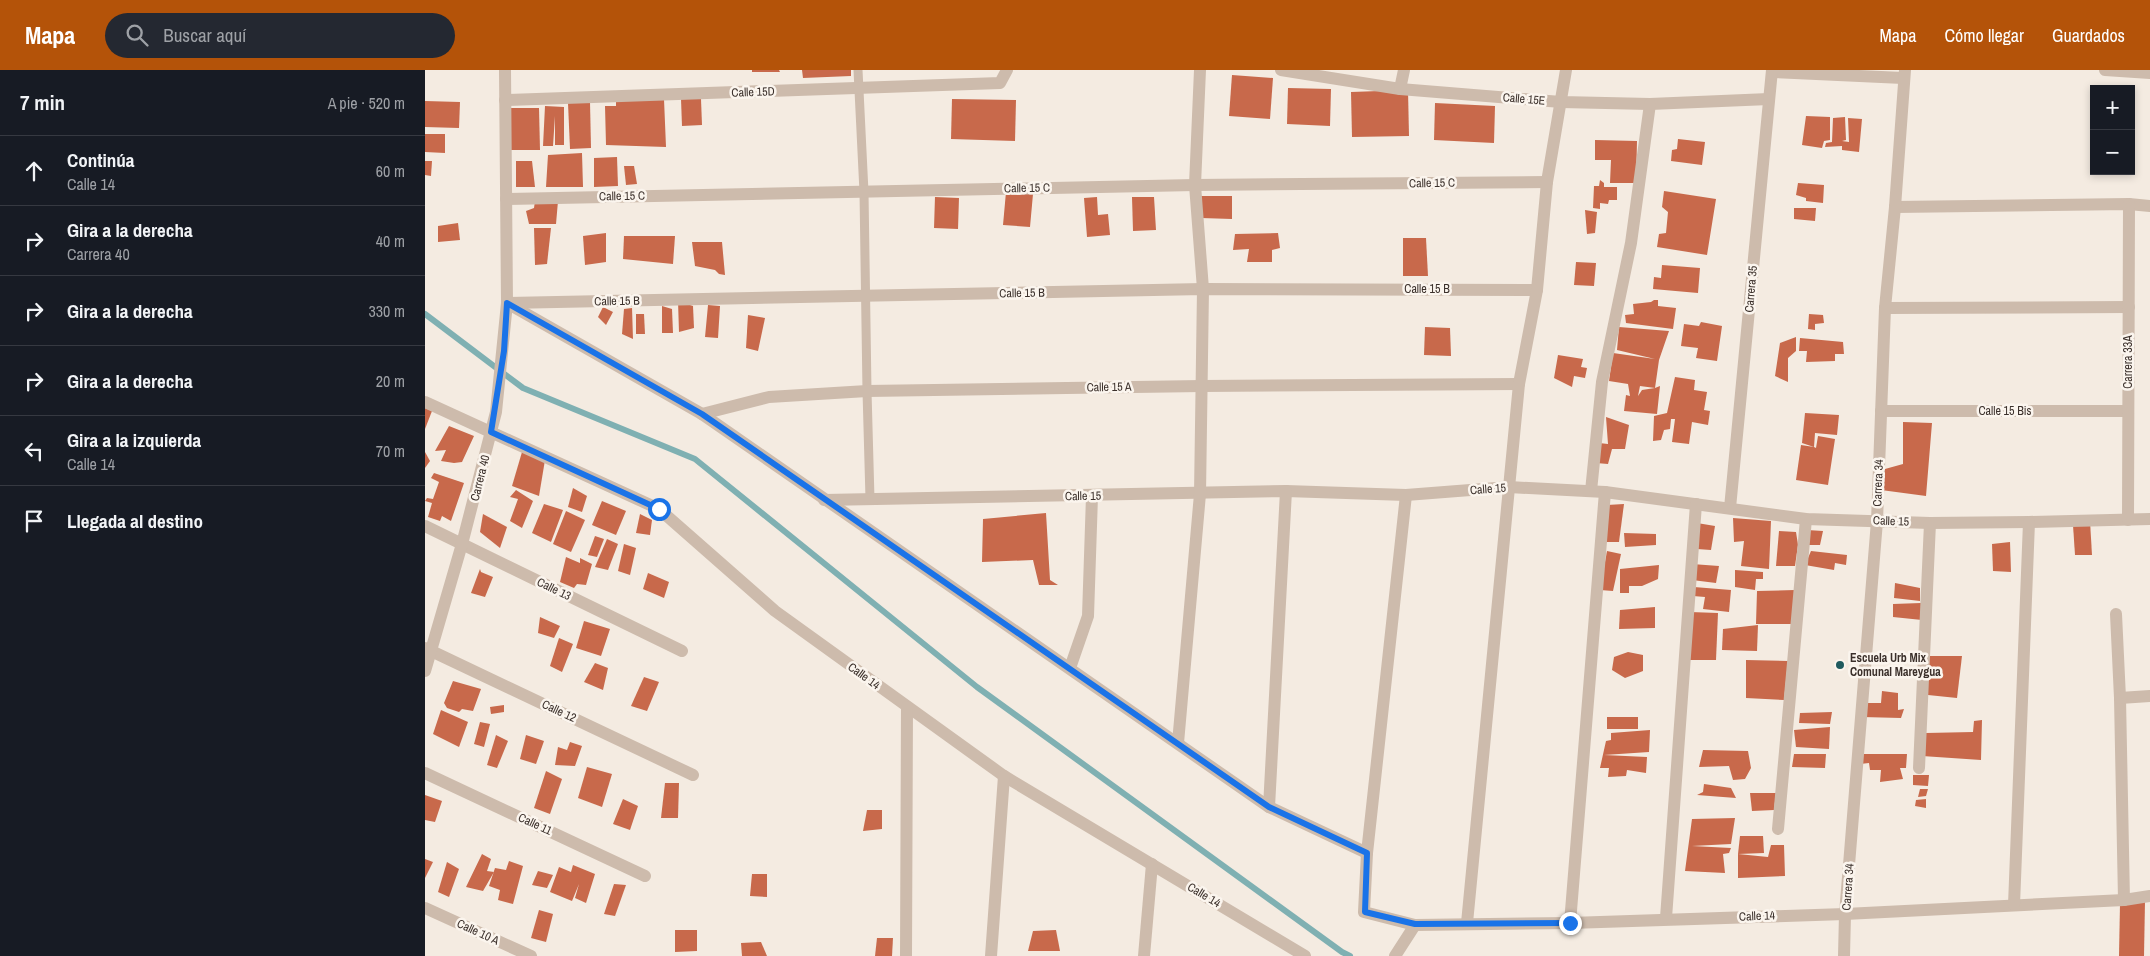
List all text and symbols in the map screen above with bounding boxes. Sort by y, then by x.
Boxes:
search box [105,13,455,58]
text: Mapa [25,19,75,51]
icon: search [123,21,151,49]
text: Buscar aquí [163,22,246,48]
text: Mapa [1879,23,1916,48]
text: Cómo llegar [1944,23,2024,48]
text: Guardados [2052,23,2125,48]
street label: Calle 15D [731,83,775,101]
map controls [2090,85,2135,175]
button: + [2090,85,2135,130]
text: 7 min [20,88,65,117]
street label: Calle 15E [1502,89,1546,109]
text: A pie · 520 m [328,92,405,114]
button: − [2090,130,2135,175]
text: Continúa [67,147,135,173]
icon: ahead [20,157,48,185]
text: 60 m [376,160,405,182]
text: Calle 14 [67,173,115,195]
street label: Calle 15 C [1409,175,1455,191]
street label: Calle 15 C [1004,180,1050,196]
street label: Calle 15 C [599,188,645,204]
text: Gira a la derecha [67,217,193,243]
icon: right [20,227,48,255]
text: 40 m [376,230,405,252]
text: Carrera 40 [67,243,130,265]
street label: Carrera 35 [1741,264,1761,313]
street label: Calle 15 B [1404,281,1450,297]
street label: Calle 15 B [999,285,1045,301]
street label: Calle 15 B [594,293,640,309]
icon: right [20,297,48,325]
text: Gira a la derecha [67,298,193,324]
text: 330 m [369,300,405,322]
street label: Carrera 33A [2120,335,2136,389]
icon: right [20,367,48,395]
text: Gira a la derecha [67,368,193,394]
text: 20 m [376,370,405,392]
street label: Calle 15 A [1086,379,1132,395]
street label: Calle 15 Bis [1978,403,2032,419]
text: Gira a la izquierda [67,427,201,453]
icon: left [20,437,48,465]
text: 70 m [376,440,405,462]
text: Calle 14 [67,453,115,475]
street label: Carrera 40 [467,453,493,503]
street label: Carrera 34 [1869,459,1887,507]
street label: Calle 15 [1469,480,1507,498]
street label: Calle 15 [1065,488,1102,504]
route start [648,498,671,521]
icon: arrive [20,507,48,535]
text: Llegada al destino [67,508,203,534]
street label: Calle 15 [1873,512,1910,530]
street label: Calle 13 [534,574,574,604]
place label: Escuela Urb Mix Comunal Mareygua [1850,650,1941,680]
street label: Calle 14 [845,659,884,693]
marker: Escuela Urb Mix Comunal Mareygua [1834,659,1846,671]
street label: Calle 12 [539,696,579,726]
street label: Calle 11 [516,809,555,839]
street label: Carrera 34 [1838,862,1858,911]
street label: Calle 14 [1184,879,1224,911]
street label: Calle 14 [1739,907,1776,925]
route end [1559,912,1582,935]
street label: Calle 10 A [454,915,502,949]

